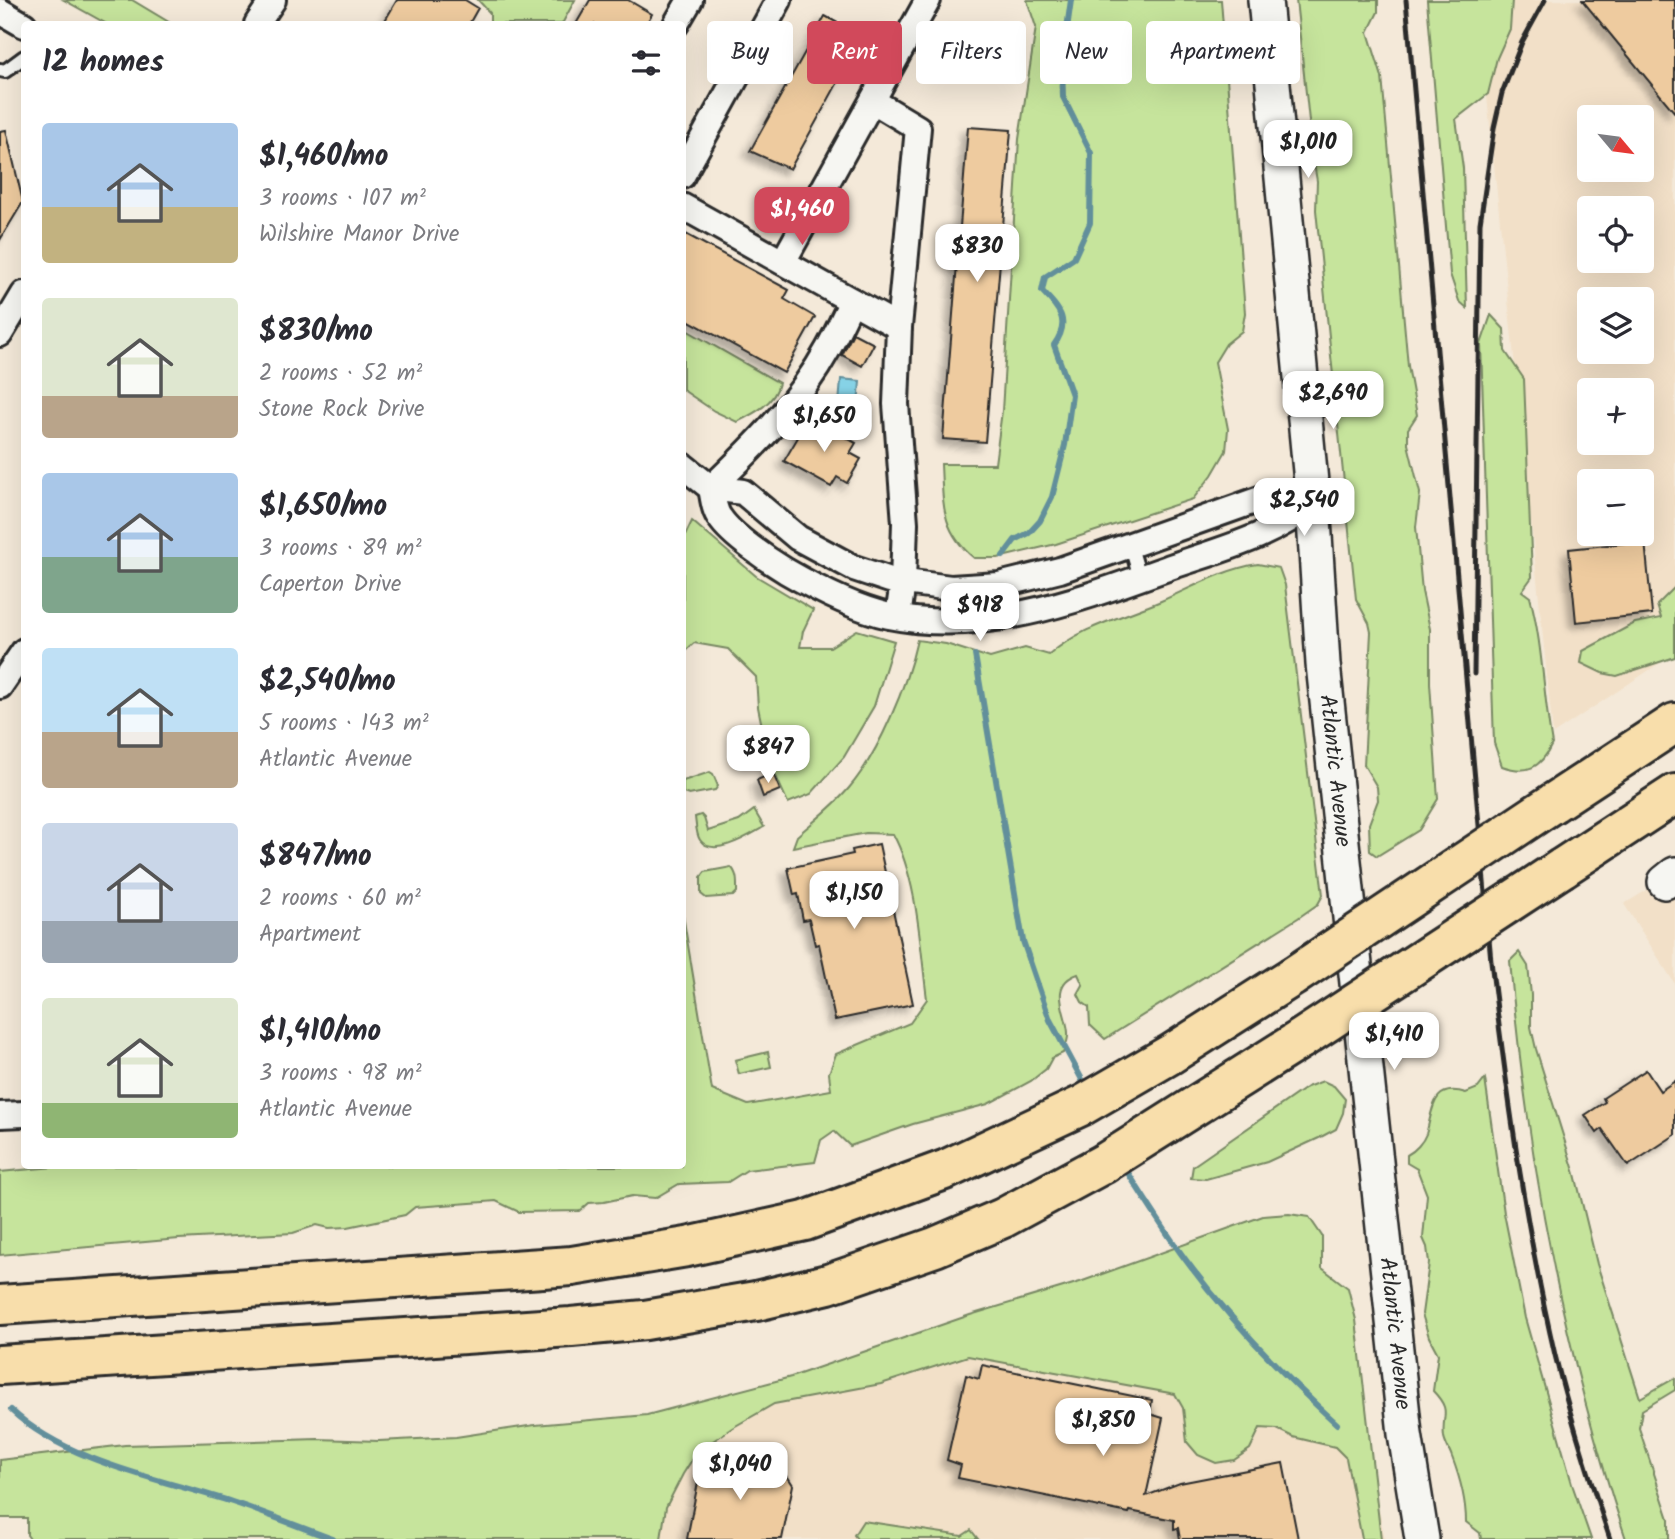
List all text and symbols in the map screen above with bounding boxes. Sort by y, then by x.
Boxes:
chip: Buy [707,21,793,84]
chip: Rent [807,21,902,84]
chip: Filters [916,21,1026,84]
chip: New [1040,21,1132,84]
chip: Apartment [1146,21,1300,84]
text: 12 homes [42,39,164,87]
icon: filters [627,44,665,82]
north arrow [1577,105,1654,182]
map controls [1577,105,1654,546]
pin: $1,010 [1251,120,1365,180]
text: $1,010 [1279,125,1337,161]
text: $1,460/mo [259,133,388,181]
icon: home [98,151,182,235]
text: 3 rooms · 107 m² [259,181,426,217]
pin: $1,460 [745,188,859,247]
text: $1,460 [770,192,834,228]
button: locate [1577,196,1654,273]
text: Wilshire Manor Drive [259,217,459,253]
pin: $830 [936,224,1018,284]
text: $830 [951,229,1003,265]
button: layers [1577,287,1654,364]
text: $830/mo [259,308,373,356]
icon: home [98,326,182,410]
text: 2 rooms · 52 m² [259,356,422,392]
pin: $2,690 [1276,372,1390,431]
text: $2,690 [1299,376,1367,412]
button: + [1577,378,1654,455]
text: Stone Rock Drive [259,392,424,428]
pin: $1,650 [767,394,881,454]
text: $1,650 [793,399,855,435]
button: − [1577,469,1654,546]
pin: $2,540 [1247,478,1361,538]
text: $1,650/mo [259,483,387,531]
text: $2,540 [1269,483,1339,519]
icon: home [98,501,182,585]
text: 3 rooms · 89 m² [259,531,422,567]
text: Caperton Drive [259,567,401,603]
pin: $918 [939,584,1021,643]
text: $918 [957,588,1003,624]
text: $2,540/mo [259,658,396,706]
icon: home [98,676,182,760]
street label: Atlantic Avenue [1308,693,1360,849]
text: 5 rooms · 143 m² [259,706,429,742]
pin: $847 [727,726,809,785]
text: $847 [743,730,793,766]
text: Atlantic Avenue [259,742,412,778]
text: $847/mo [259,833,372,881]
icon: home [98,851,182,935]
pin: $1,150 [797,872,911,931]
text: $1,150 [826,876,882,912]
text: 2 rooms · 60 m² [259,881,421,917]
text: Apartment [259,917,361,953]
text: $1,410/mo [259,1008,381,1056]
pin: $1,410 [1337,1012,1451,1072]
text: $1,410 [1365,1017,1423,1053]
icon: home [98,1026,182,1110]
text: 3 rooms · 98 m² [259,1056,422,1092]
text: Atlantic Avenue [259,1092,412,1128]
street label: Atlantic Avenue [1368,1256,1420,1412]
pin: $1,850 [1046,1398,1160,1458]
text: $1,850 [1071,1403,1135,1439]
pin: $1,040 [683,1442,797,1502]
text: $1,040 [709,1447,771,1483]

